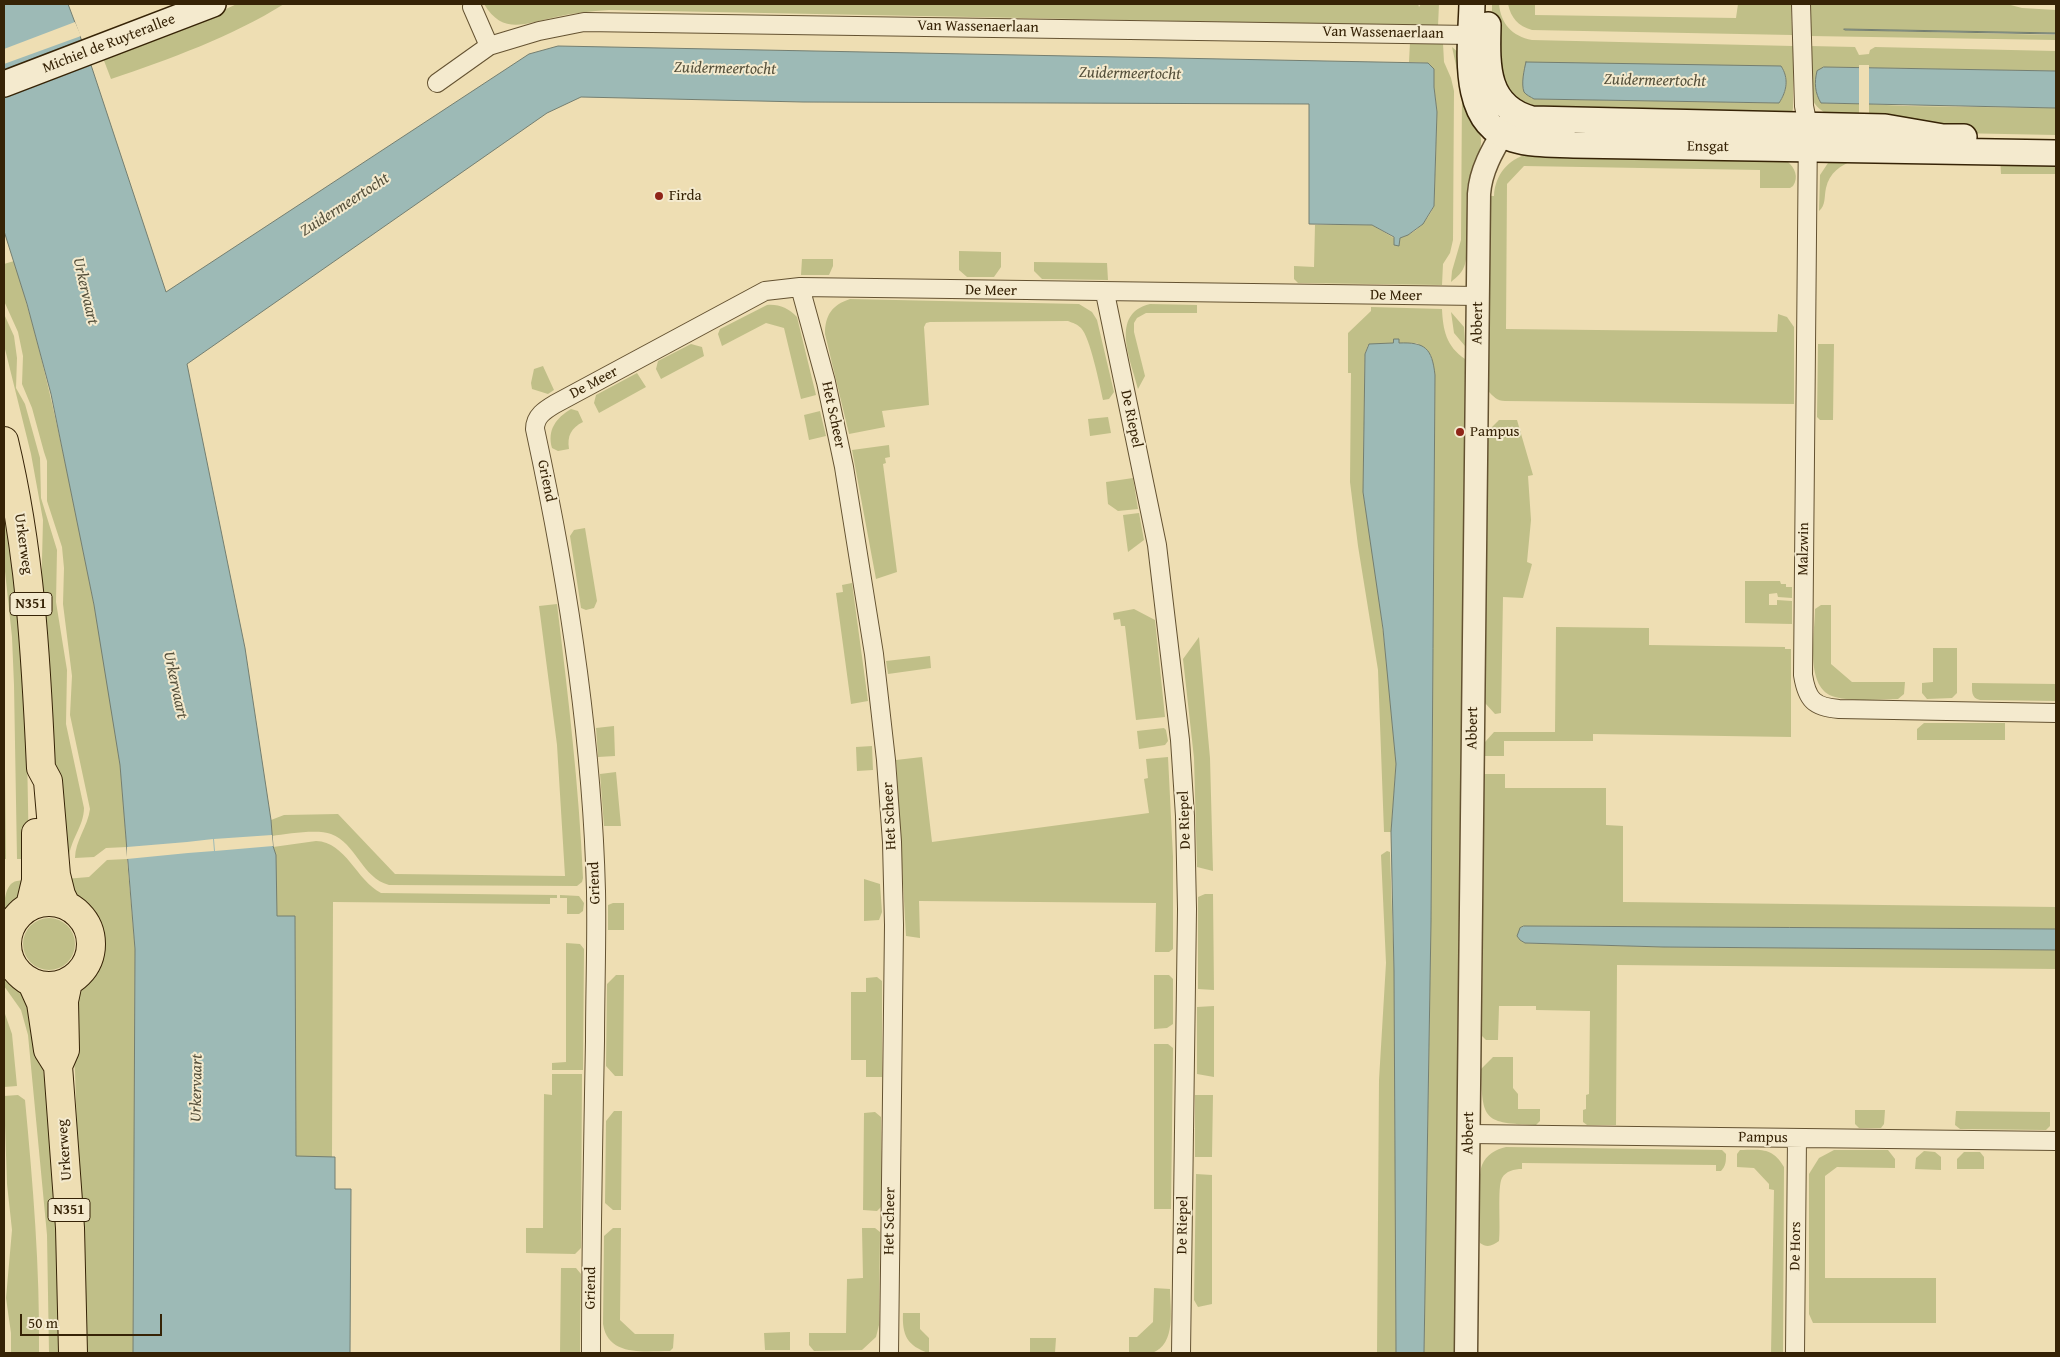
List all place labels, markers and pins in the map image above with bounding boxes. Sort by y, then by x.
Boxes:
place label: Firda [669,187,702,205]
marker: Firda [653,190,665,202]
place label: Pampus [1470,423,1520,441]
marker: Pampus [1454,426,1466,438]

